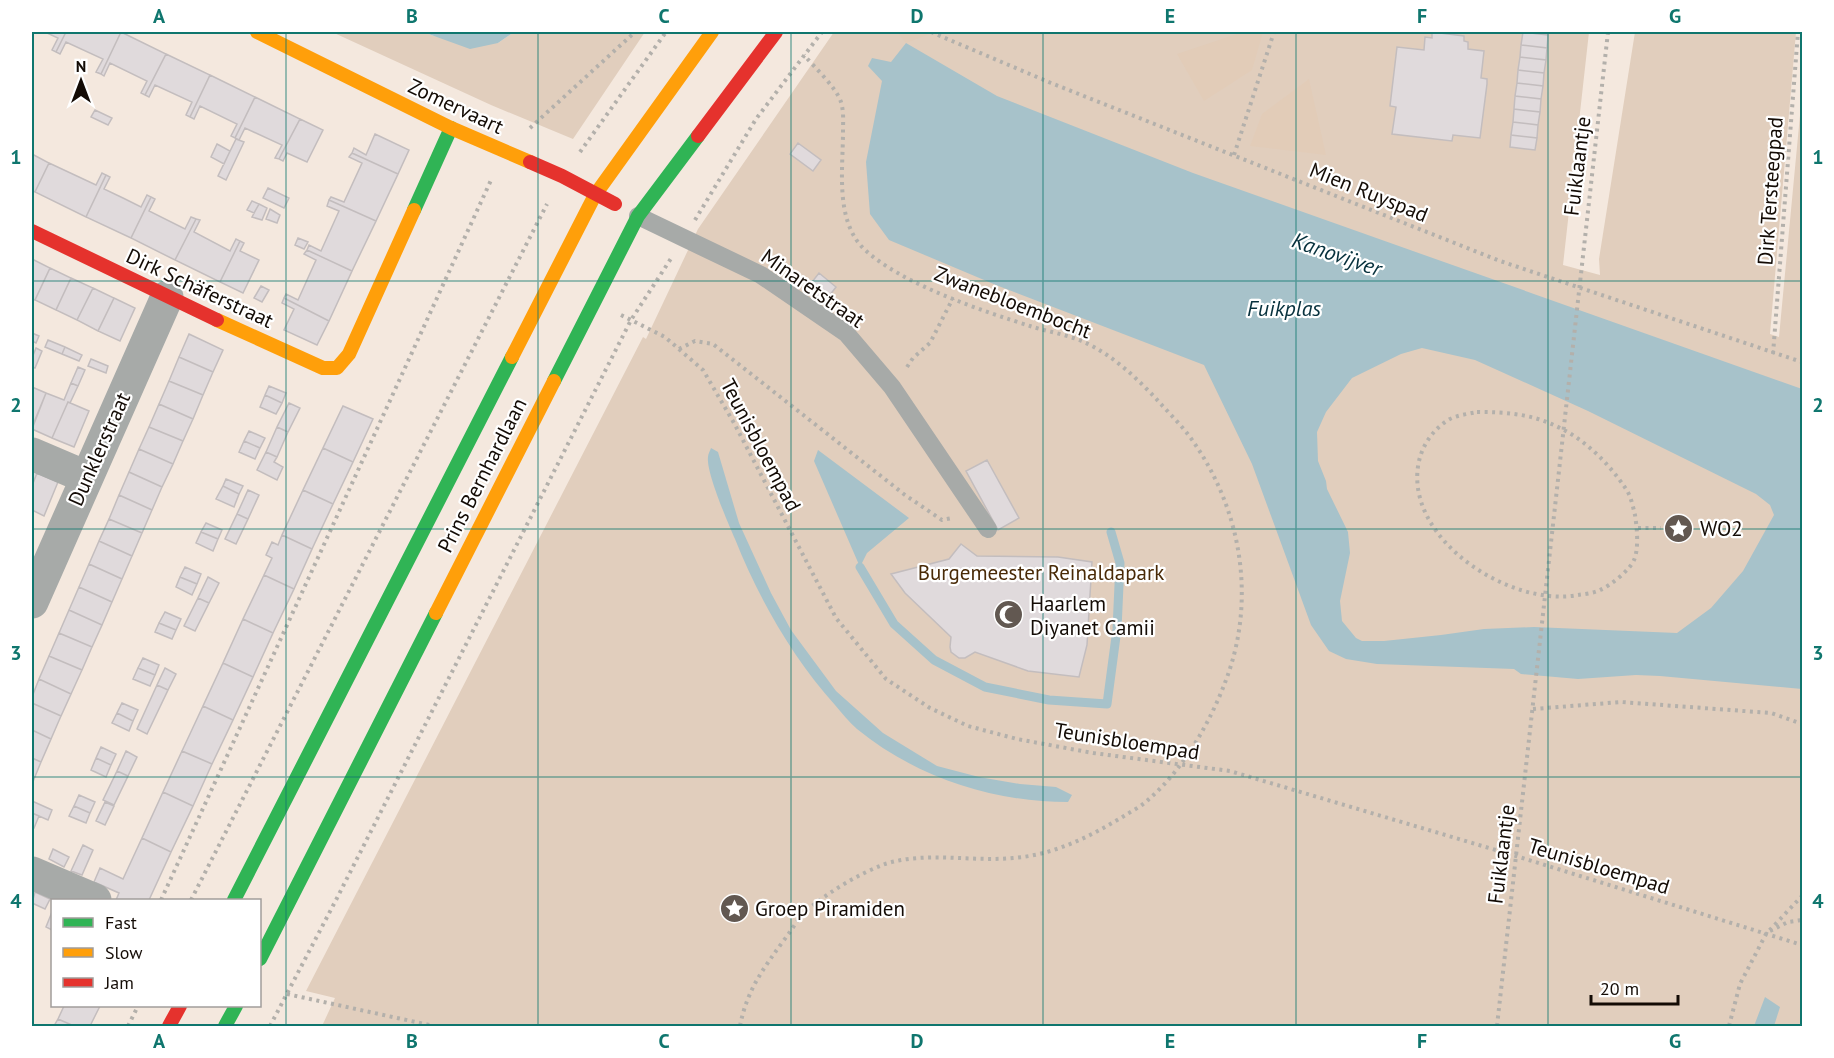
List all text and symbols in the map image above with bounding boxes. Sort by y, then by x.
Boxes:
text: A [153,3,166,29]
text: B [406,3,418,29]
text: C [658,3,670,29]
text: D [911,3,924,29]
text: E [1165,3,1175,29]
text: F [1417,3,1427,29]
text: G [1669,3,1681,29]
north arrow [51,51,111,111]
text: N [76,56,86,76]
street label: Zomervaart [404,72,508,140]
street label: Fuiklaantje [1558,115,1596,217]
street label: Dirk Tersteegpad [1751,116,1789,266]
text: 1 [10,144,22,170]
text: 1 [1812,144,1824,170]
street label: Mien Ruyspad [1306,156,1432,228]
water label: Kanovijver [1289,226,1387,283]
street label: Dirk Schäferstraat [122,242,278,334]
street label: Minaretstraat [756,242,870,334]
street label: Zwanebloembocht [931,260,1095,344]
water label: Fuikplas [1247,294,1321,322]
street label: Teunisbloempad [715,374,807,516]
street label: Dunklerstraat [62,388,136,510]
text: 2 [10,392,22,418]
text: 2 [1812,392,1824,418]
street label: Prins Bernhardlaan [431,393,533,557]
place icon: WO2 [1663,512,1695,544]
place label: WO2 [1700,515,1743,542]
park label: Burgemeester Reinaldapark [918,559,1164,586]
place label: Haarlem Diyanet Camii [1030,590,1155,641]
mosque icon: Haarlem Diyanet Camii [993,599,1025,631]
text: 3 [10,640,22,666]
text: 3 [1812,640,1824,666]
street label: Teunisbloempad [1053,716,1201,766]
street label: Fuiklaantje [1482,803,1520,905]
street label: Teunisbloempad [1525,832,1673,900]
text: 4 [10,888,22,914]
text: 4 [1812,888,1824,914]
place icon: Groep Piramiden [718,892,750,924]
place label: Groep Piramiden [755,895,905,922]
legend [51,899,261,1007]
text: Fast [105,911,137,934]
text: Slow [105,941,143,964]
scale bar [1591,968,1678,1006]
text: Jam [104,971,134,994]
text: 20 m [1600,977,1639,1000]
text: A [153,1028,166,1054]
text: B [406,1028,418,1054]
text: C [658,1028,670,1054]
text: D [911,1028,924,1054]
text: E [1165,1028,1175,1054]
text: F [1417,1028,1427,1054]
text: G [1669,1028,1681,1054]

